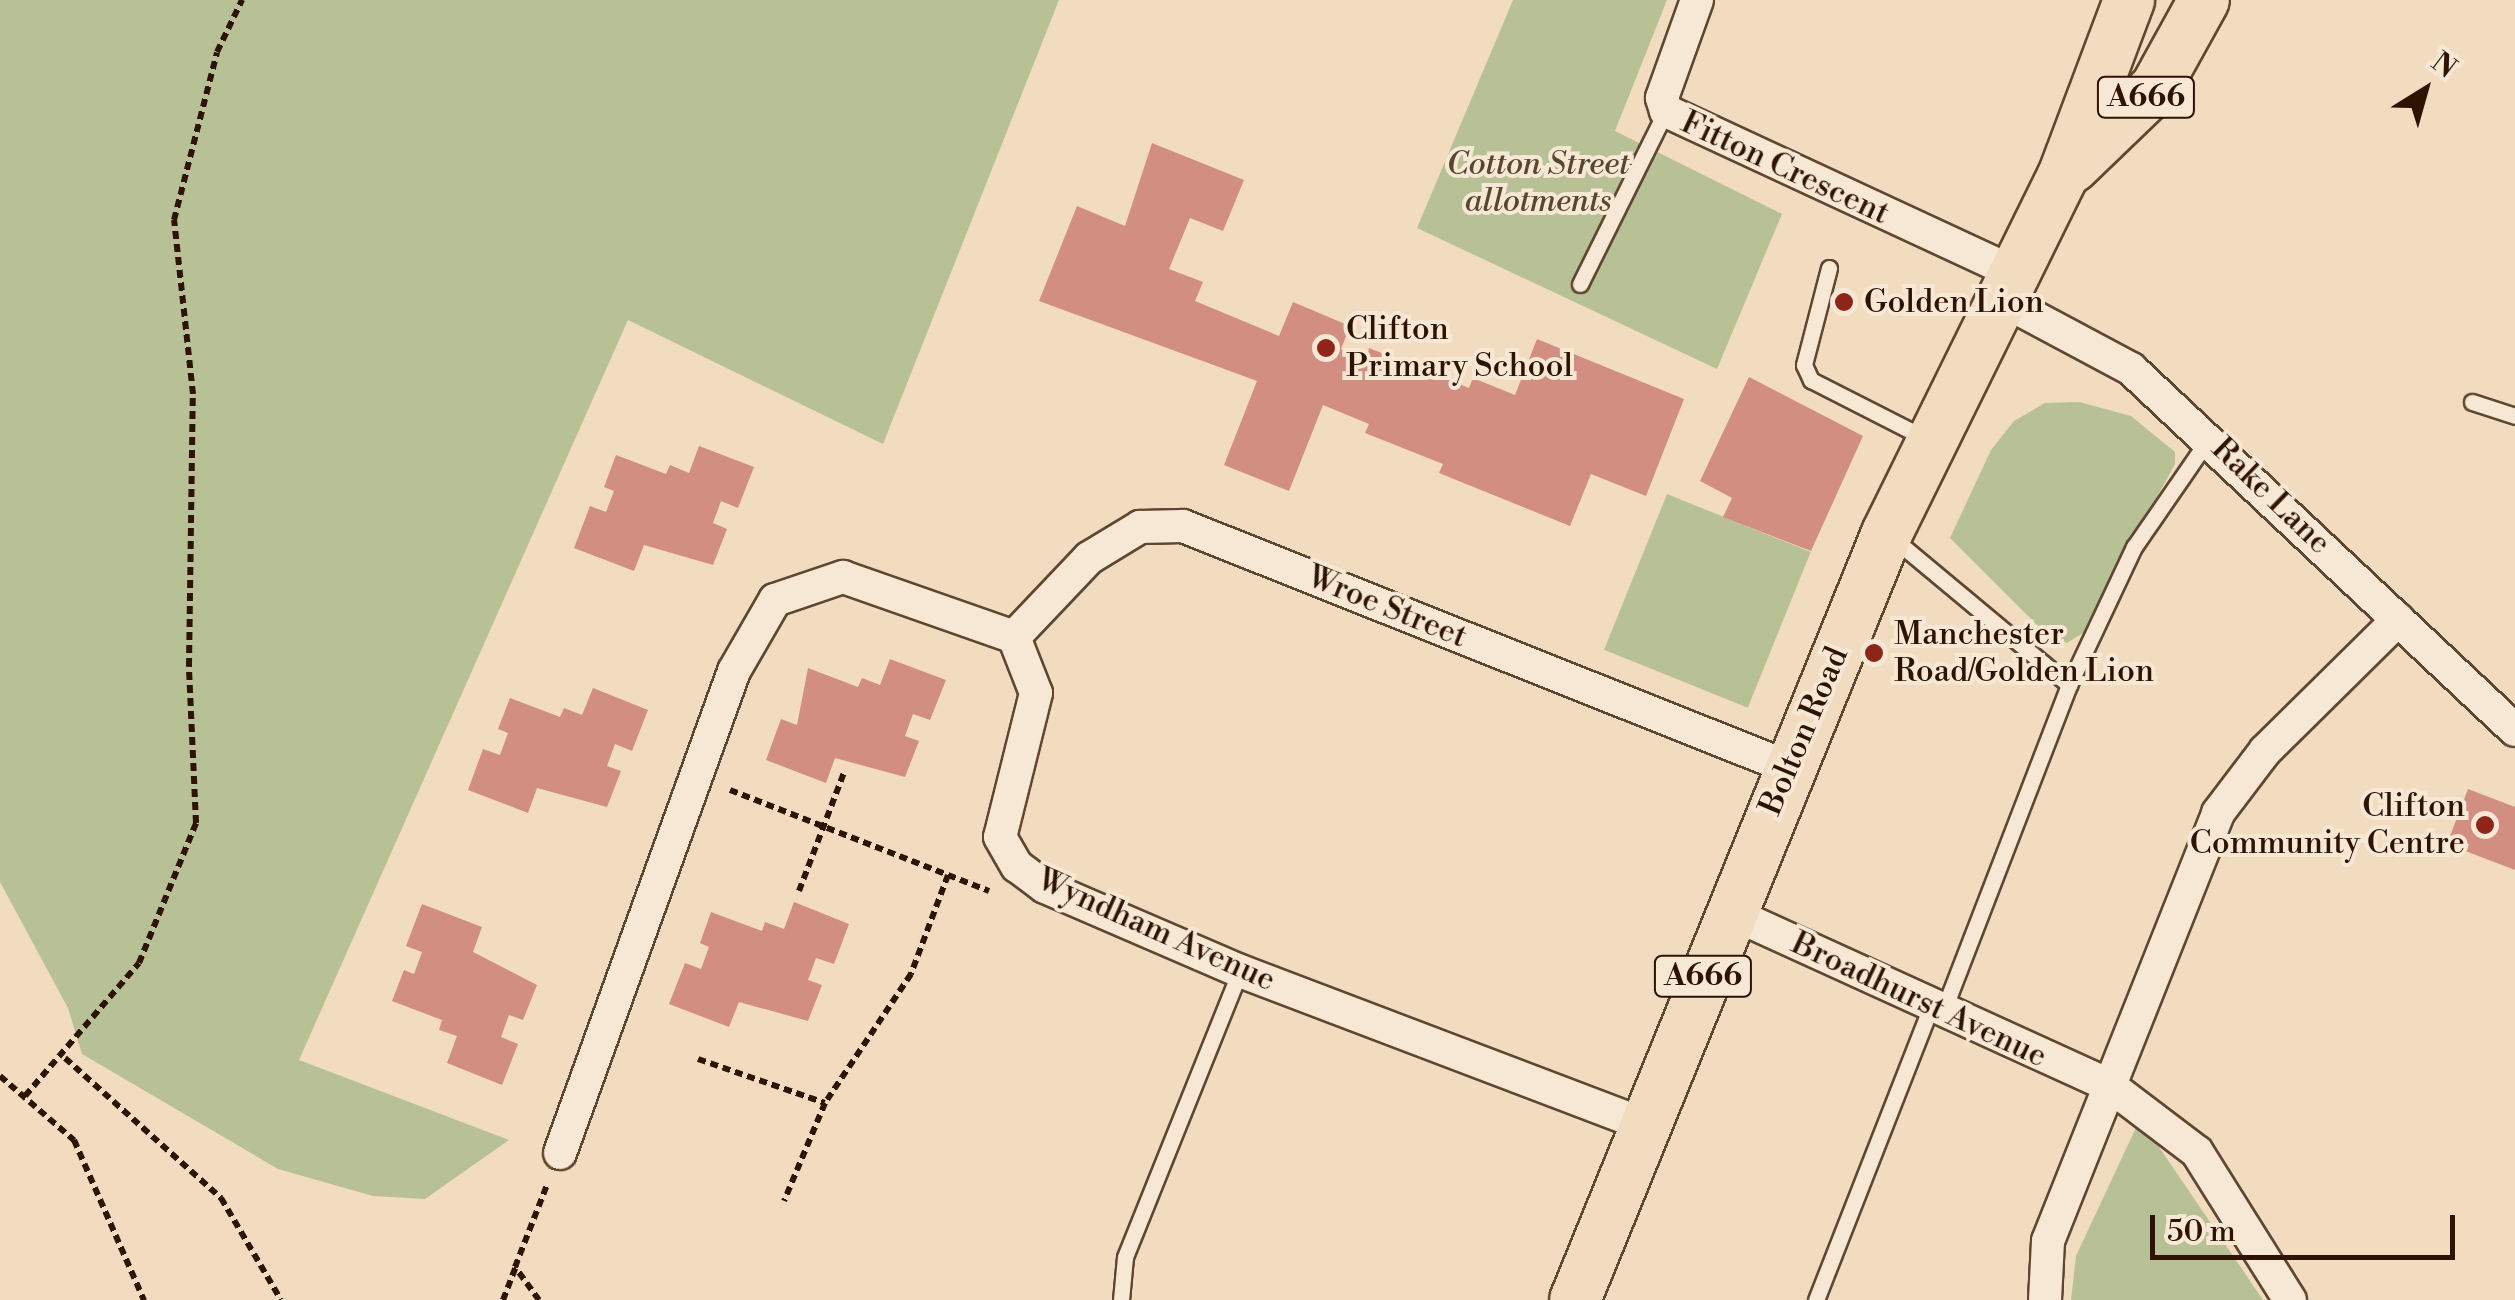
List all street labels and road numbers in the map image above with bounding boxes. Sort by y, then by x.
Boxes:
road number: A666 [2096,72,2196,122]
street label: Fitton Crescent [1675,103,1895,233]
street label: Rake Lane [2203,430,2339,562]
street label: Wroe Street [1302,558,1472,656]
street label: Bolton Road [1751,641,1857,821]
street label: Wyndham Avenue [1031,860,1281,1000]
street label: Broadhurst Avenue [1785,924,2053,1076]
road number: A666 [1653,951,1753,1001]

